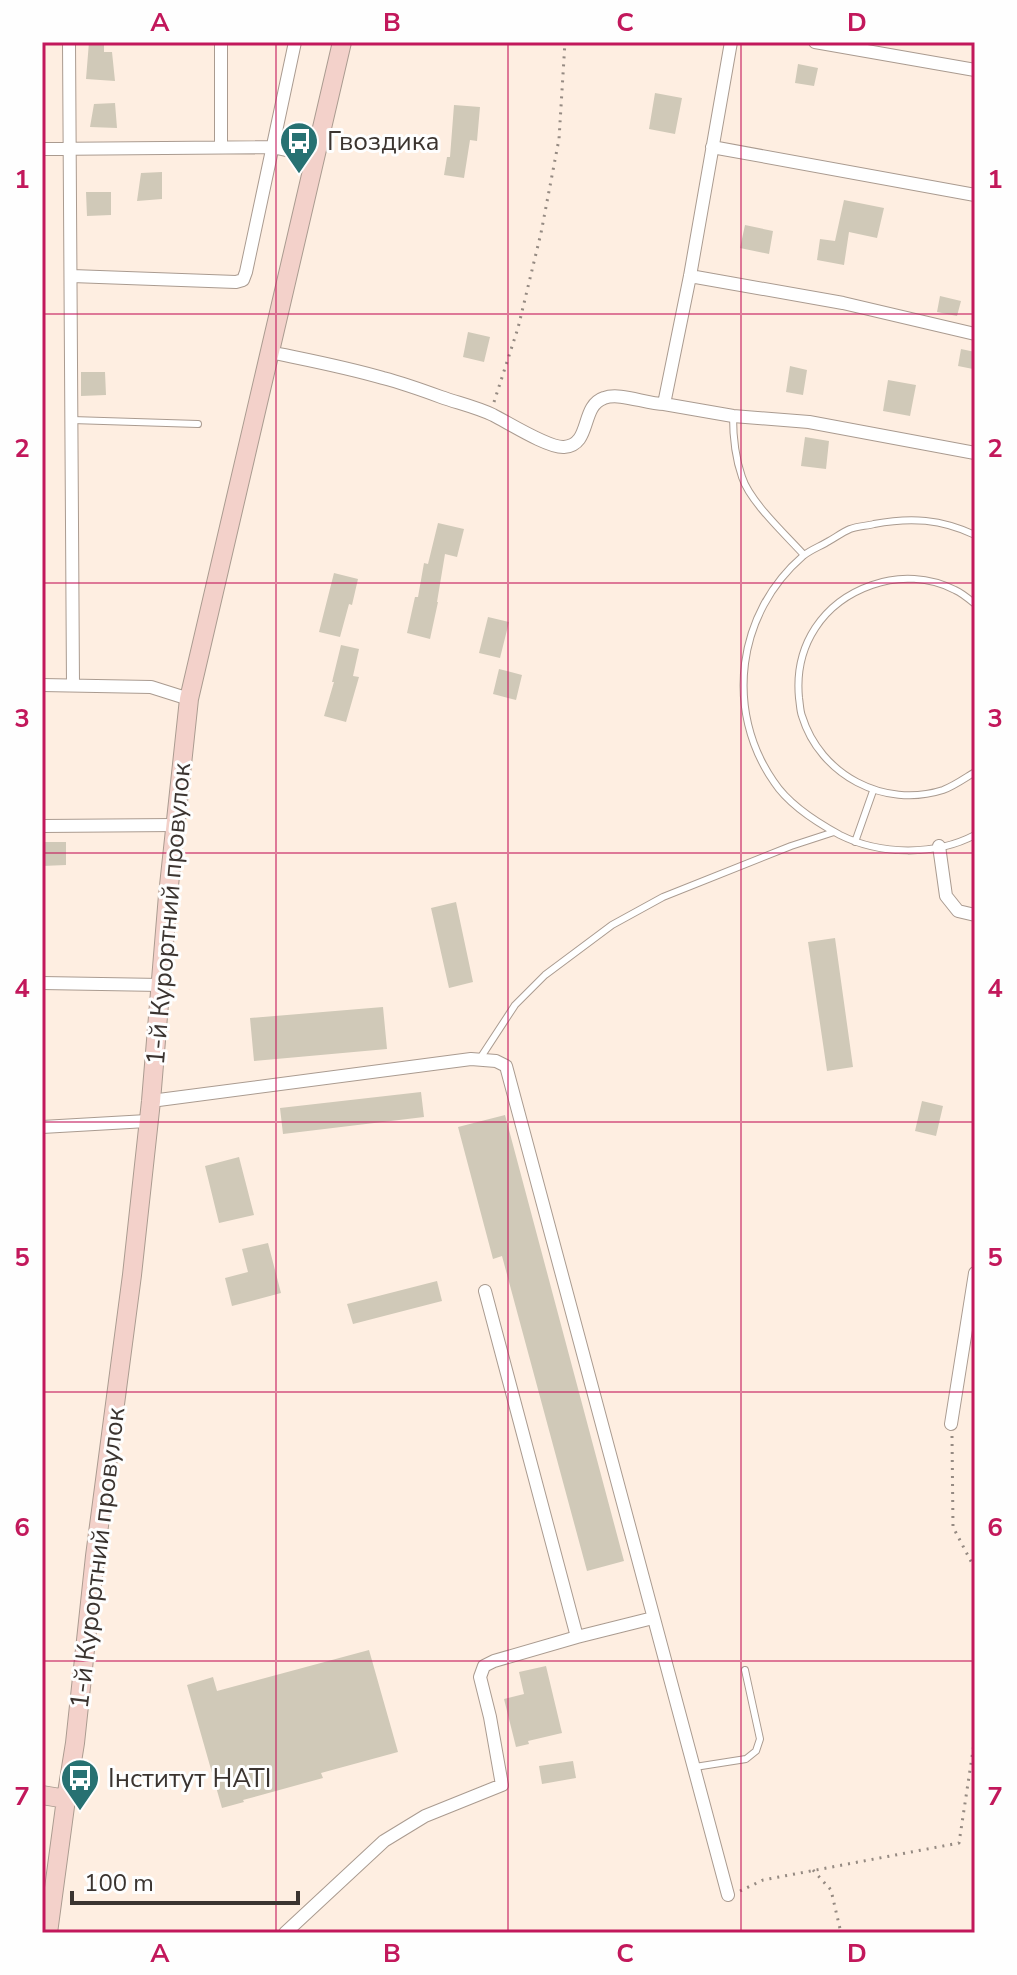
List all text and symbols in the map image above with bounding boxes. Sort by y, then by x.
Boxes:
text: A [150,5,170,40]
text: B [383,5,401,40]
text: C [616,5,634,40]
text: D [847,5,867,40]
bus stop icon: Гвоздика [278,120,320,175]
place label: Гвоздика [327,124,439,159]
text: 1 [14,162,30,197]
text: 1 [987,162,1003,197]
text: 2 [14,431,30,466]
text: 2 [987,431,1003,466]
text: 3 [14,701,30,736]
text: 3 [987,701,1003,736]
street label: 1-й Курортний провулок [138,761,199,1067]
text: 4 [14,971,30,1006]
text: 4 [987,971,1003,1006]
text: 5 [14,1240,30,1275]
text: 5 [987,1240,1003,1275]
street label: 1-й Курортний провулок [62,1405,133,1711]
text: 6 [14,1510,30,1545]
text: 6 [987,1510,1003,1545]
bus stop icon: Інститут НАТІ [59,1757,101,1812]
place label: Інститут НАТІ [108,1761,271,1796]
text: 7 [14,1779,30,1814]
text: 7 [987,1779,1003,1814]
scale bar [72,1855,298,1905]
text: 100 m [84,1867,154,1899]
text: A [150,1936,170,1971]
text: B [383,1936,401,1971]
text: C [616,1936,634,1971]
text: D [847,1936,867,1971]

